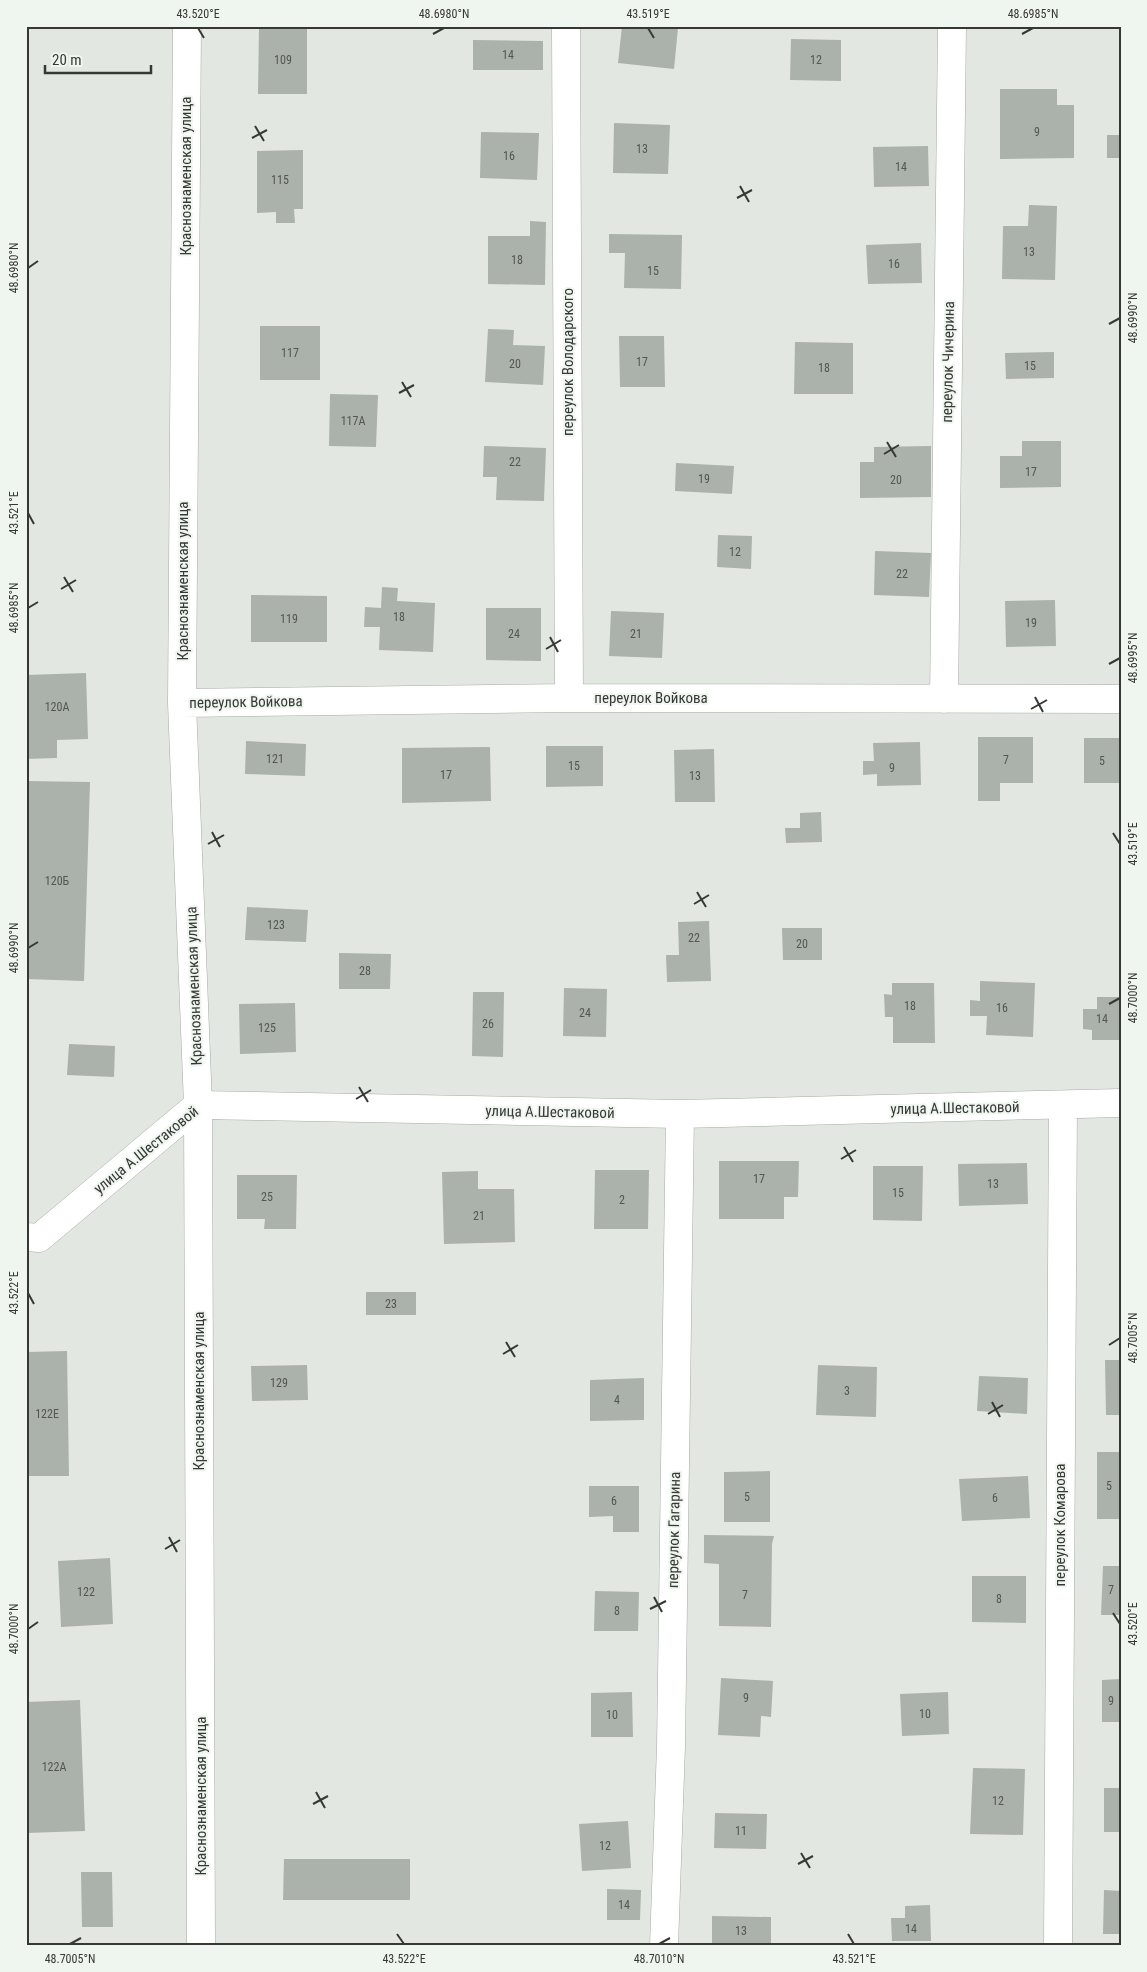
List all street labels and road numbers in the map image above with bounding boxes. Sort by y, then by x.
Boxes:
street label: Краснознаменская улица [177,96,195,256]
street label: переулок Володарского [559,288,577,436]
street label: переулок Чичерина [938,301,958,423]
street label: Краснознаменская улица [174,501,192,661]
street label: переулок Войкова [594,689,708,707]
street label: переулок Войкова [189,692,303,712]
street label: Краснознаменская улица [182,906,206,1066]
street label: улица А.Шестаковой [890,1098,1020,1118]
street label: улица А.Шестаковой [90,1102,202,1198]
street label: улица А.Шестаковой [485,1102,615,1122]
street label: Краснознаменская улица [190,1311,208,1471]
street label: переулок Комарова [1051,1463,1069,1587]
street label: переулок Гагарина [664,1472,684,1588]
street label: Краснознаменская улица [192,1716,210,1876]

